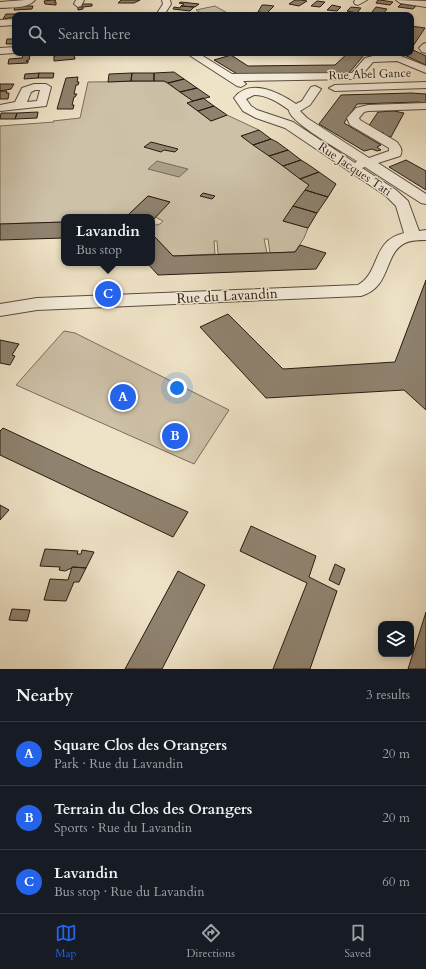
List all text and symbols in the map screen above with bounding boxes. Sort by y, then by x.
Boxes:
search box [12,12,414,56]
icon: search [26,23,48,45]
text: Search here [58,24,131,44]
street label: Rue Abel Gance [328,65,412,83]
street label: Rue Jacques Tati [315,139,395,200]
popup [61,214,155,266]
text: Lavandin [76,221,140,241]
text: Bus stop [76,241,122,259]
pin: C [95,279,121,309]
street label: Rue du Lavandin [176,284,278,308]
your location [167,378,187,398]
pin: A [110,382,136,412]
pin: B [162,421,188,451]
map controls [378,621,414,657]
button: layers [378,621,414,657]
text: Nearby [16,684,73,707]
text: 3 results [366,686,410,704]
text: Square Clos des Orangers [54,735,227,755]
text: A [24,745,34,763]
text: 20 m [382,745,410,763]
text: Park · Rue du Lavandin [54,755,183,773]
text: Terrain du Clos des Orangers [54,799,252,819]
text: B [24,809,34,827]
text: 20 m [382,809,410,827]
text: Sports · Rue du Lavandin [54,819,192,837]
text: Lavandin [54,863,118,883]
text: C [24,873,34,891]
text: 60 m [382,873,410,891]
text: Bus stop · Rue du Lavandin [54,883,205,901]
tab: Map [55,922,77,961]
tab: Directions [186,922,235,961]
tab: Saved [345,922,371,961]

